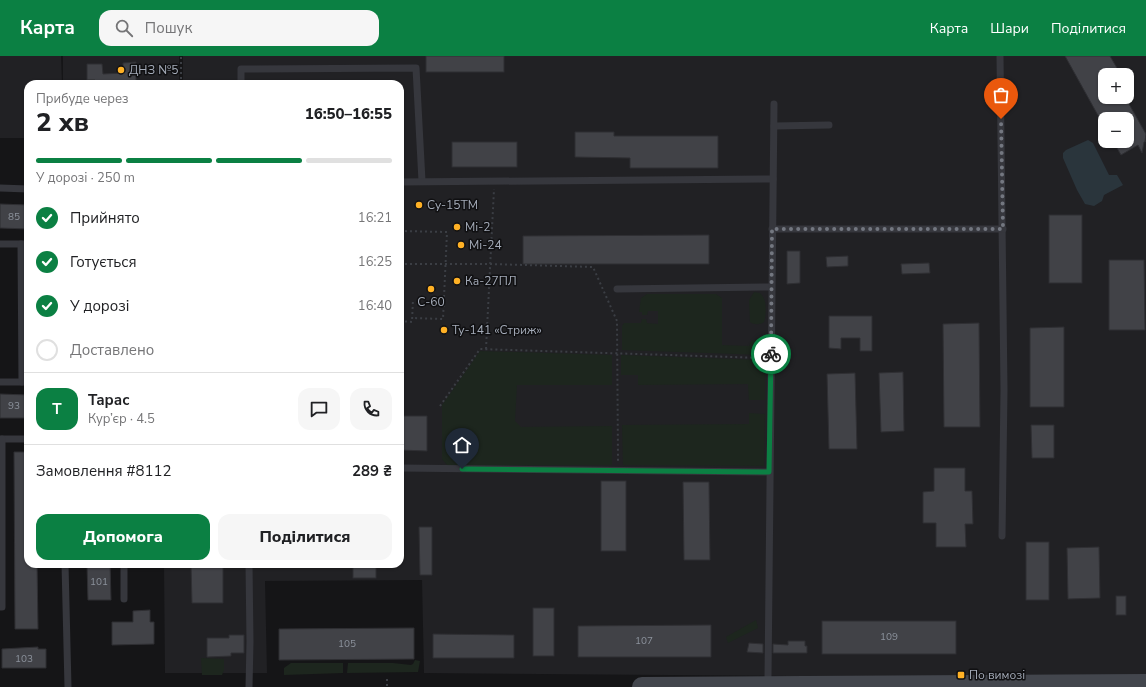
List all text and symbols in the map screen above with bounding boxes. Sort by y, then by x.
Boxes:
search box [99,10,379,46]
text: Карта [20,15,75,41]
icon: search [113,17,135,39]
text: Пошук [145,18,192,38]
text: Карта [930,19,968,38]
text: Шари [990,19,1029,38]
text: Поділитися [1051,19,1126,38]
place label: ДНЗ №5 [129,62,178,78]
marker: ДНЗ №5 [116,65,126,75]
map controls [1098,68,1134,148]
button: + [1098,68,1134,104]
pin [984,78,1018,119]
icon: bag [990,84,1012,106]
text: Прибуде через [36,90,129,108]
text: 16:50–16:55 [305,104,392,124]
text: 2 хв [36,105,89,140]
button: − [1098,112,1134,148]
text: У дорозі · 250 m [36,169,135,187]
place label: Су-15ТМ [427,197,478,213]
marker: Су-15ТМ [414,200,424,210]
icon: check [36,207,58,229]
text: Прийнято [70,208,140,228]
text: 16:21 [358,209,392,227]
house number: 85 [8,210,20,224]
place label: Мі-2 [465,219,490,235]
marker: Мі-2 [452,222,462,232]
place label: Мі-24 [469,237,502,253]
marker: Мі-24 [456,240,466,250]
icon: check [36,251,58,273]
text: Готується [70,252,137,272]
text: 16:25 [358,253,392,271]
place label: Ка-27ПЛ [465,273,517,289]
marker: Ка-27ПЛ [452,276,462,286]
marker: С-60 [426,284,436,294]
place label: С-60 [417,294,445,310]
icon: check [36,295,58,317]
text: У дорозі [70,296,129,316]
text: 16:40 [358,297,392,315]
place label: Ту-141 «Стриж» [452,322,542,338]
marker: Ту-141 «Стриж» [439,325,449,335]
courier [751,334,791,374]
text: Доставлено [70,340,154,360]
icon: bike [760,343,782,365]
button: chat [298,388,340,430]
button: phone [350,388,392,430]
text: Тарас [88,390,129,410]
house number: 93 [8,399,20,413]
text: Т [52,399,62,419]
text: Кур’єр · 4.5 [88,410,155,428]
pin [445,428,479,469]
icon: home [451,434,473,456]
text: Замовлення #8112 [36,461,172,481]
text: 289 ₴ [352,461,392,481]
button: Допомога [36,514,210,560]
button: Поділитися [218,514,392,560]
house number: 101 [90,575,108,589]
house number: 109 [880,630,898,644]
house number: 107 [635,634,653,648]
house number: 105 [338,637,356,651]
house number: 103 [15,652,33,666]
place label: По вимозі [969,667,1025,683]
marker: По вимозі [956,670,966,680]

